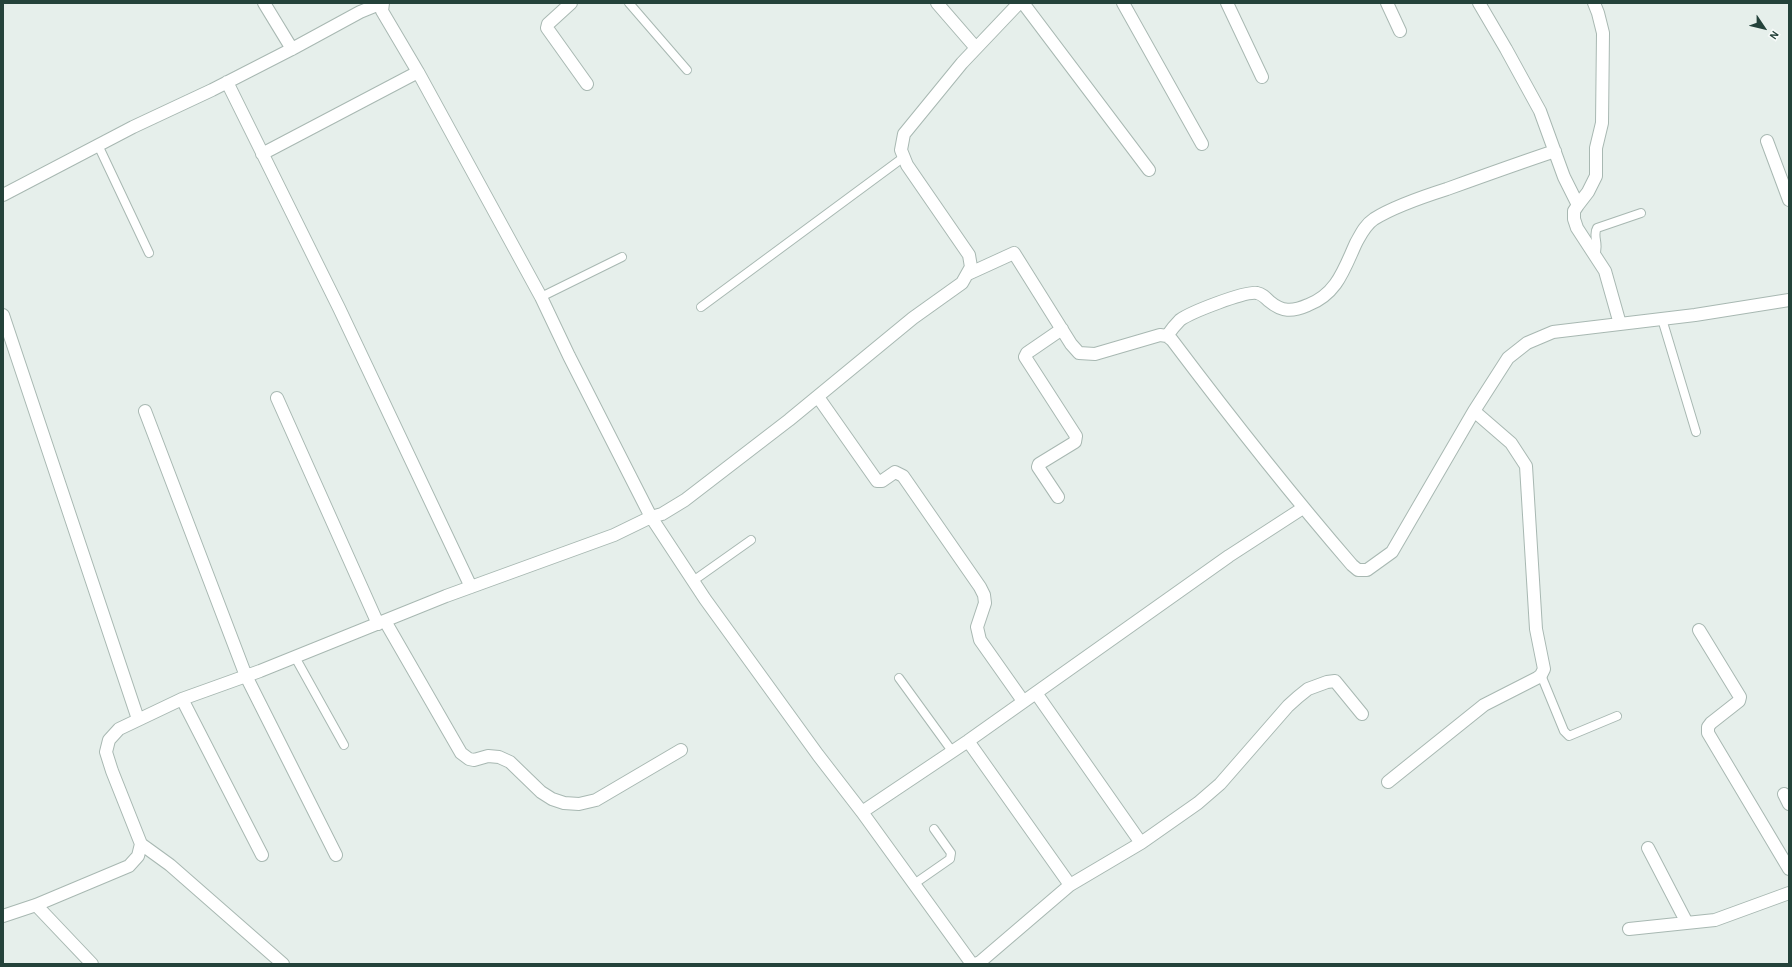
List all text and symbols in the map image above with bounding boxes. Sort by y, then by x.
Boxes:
north arrow [1744,8,1784,48]
text: N [1768,29,1781,41]

